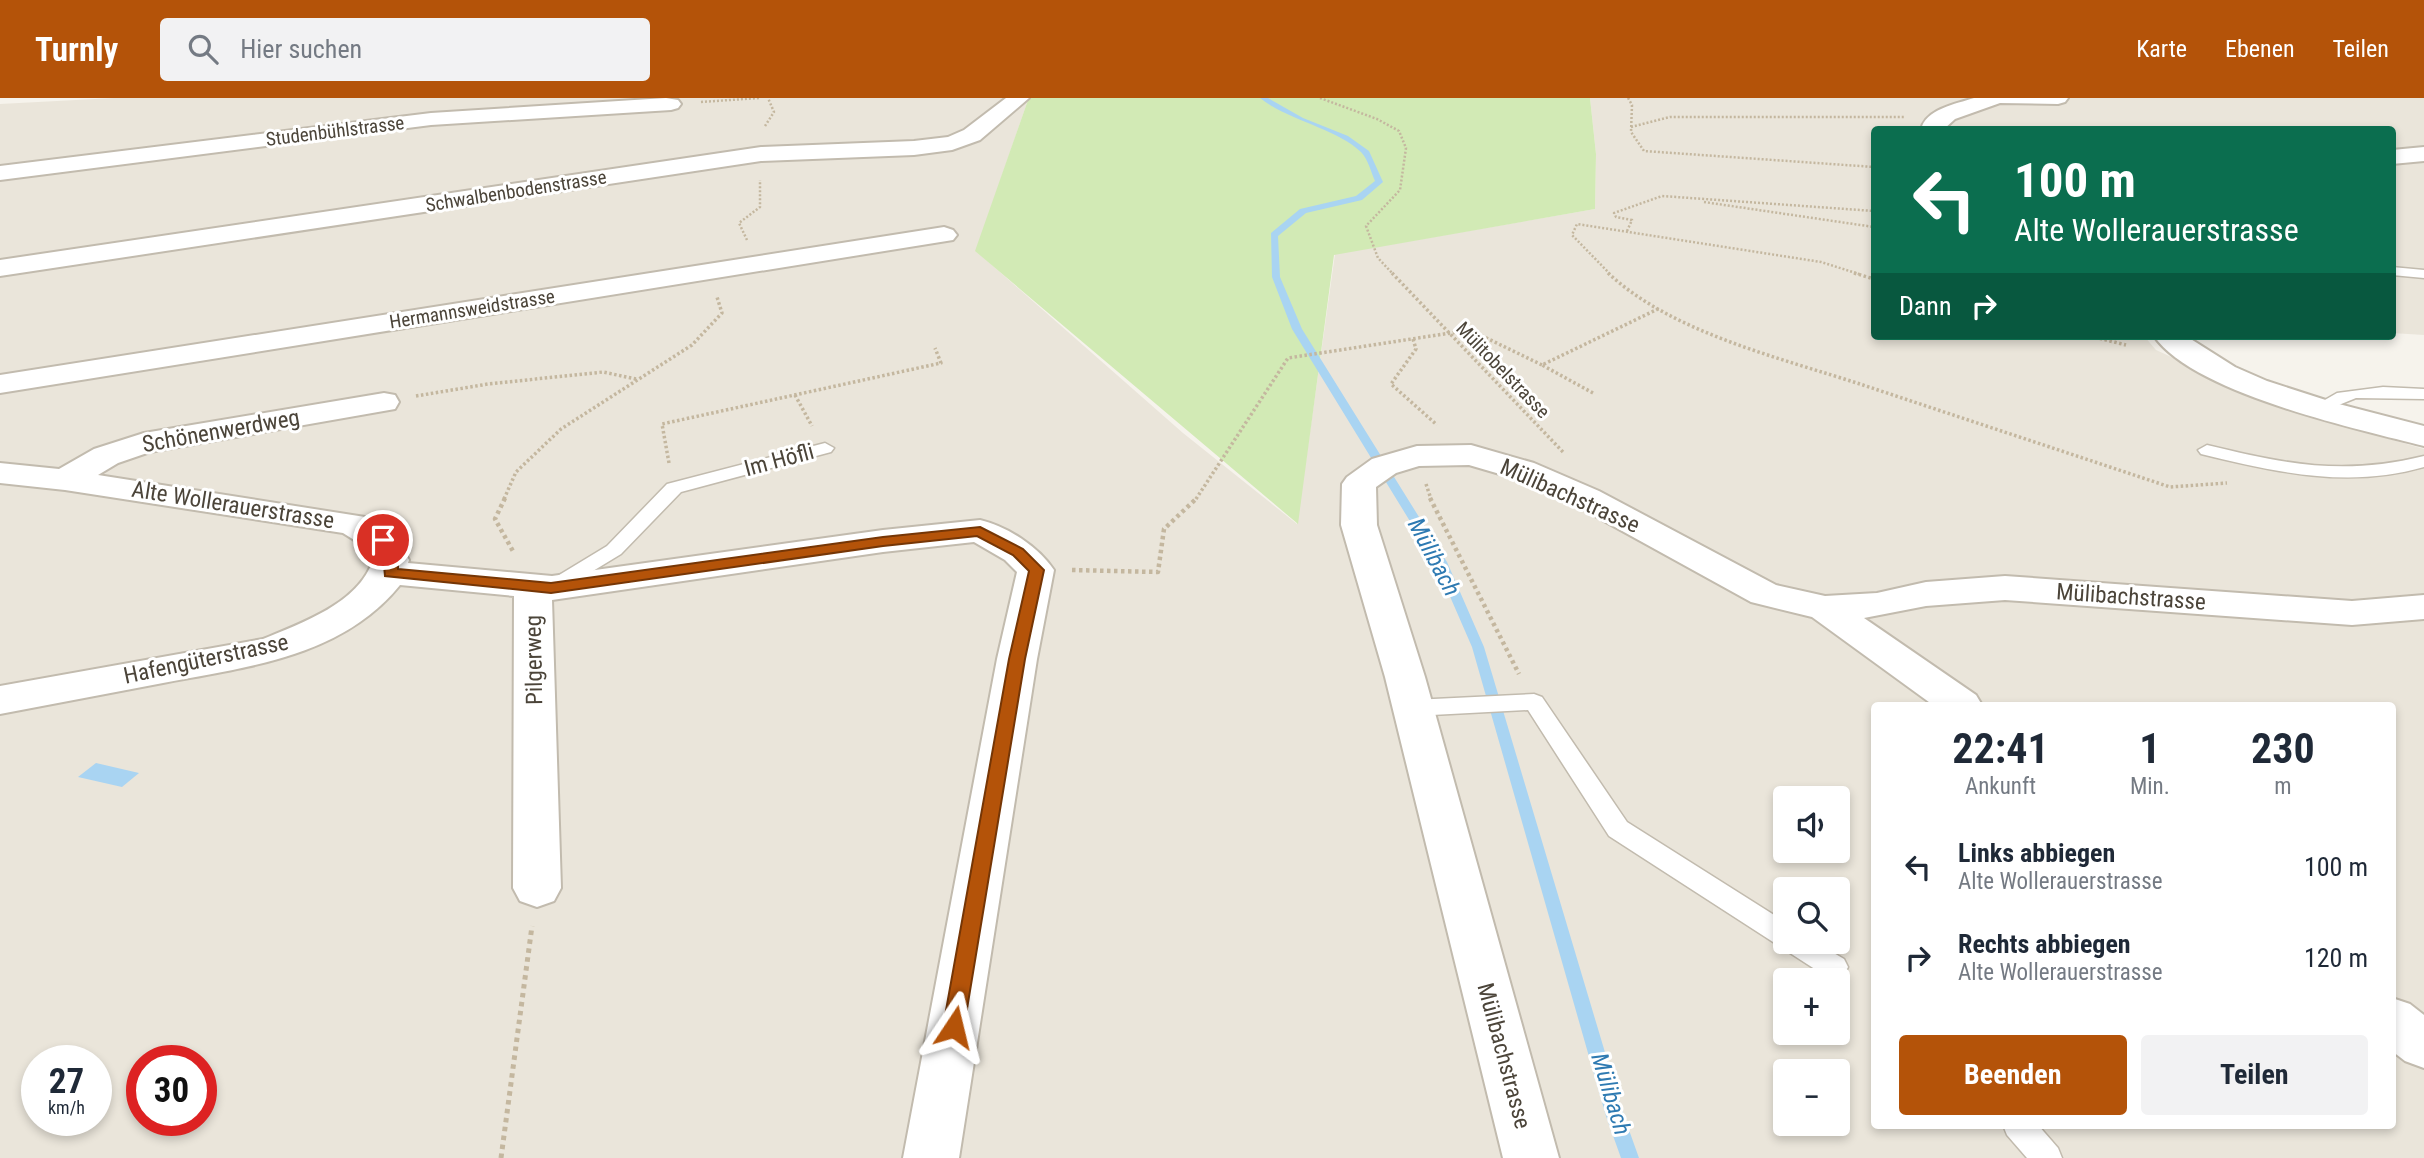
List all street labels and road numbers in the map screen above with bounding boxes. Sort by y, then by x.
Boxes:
street label: Studenbühlstrasse [264,111,406,151]
street label: Schwalbenbodenstrasse [424,165,608,217]
street label: Hermannsweidstrasse [388,285,556,333]
street label: Mülitobelstrasse [1451,317,1555,423]
street label: Schönenwerdweg [140,404,302,458]
street label: Im Höfli [741,438,817,482]
street label: Mülibachstrasse [1496,453,1644,539]
street label: Alte Wollerauerstrasse [130,476,336,534]
street label: Mülibachstrasse [2055,578,2207,616]
street label: Pilgerweg [520,615,548,705]
street label: Hafengüterstrasse [121,628,291,690]
street label: Mülibachstrasse [1472,980,1536,1132]

